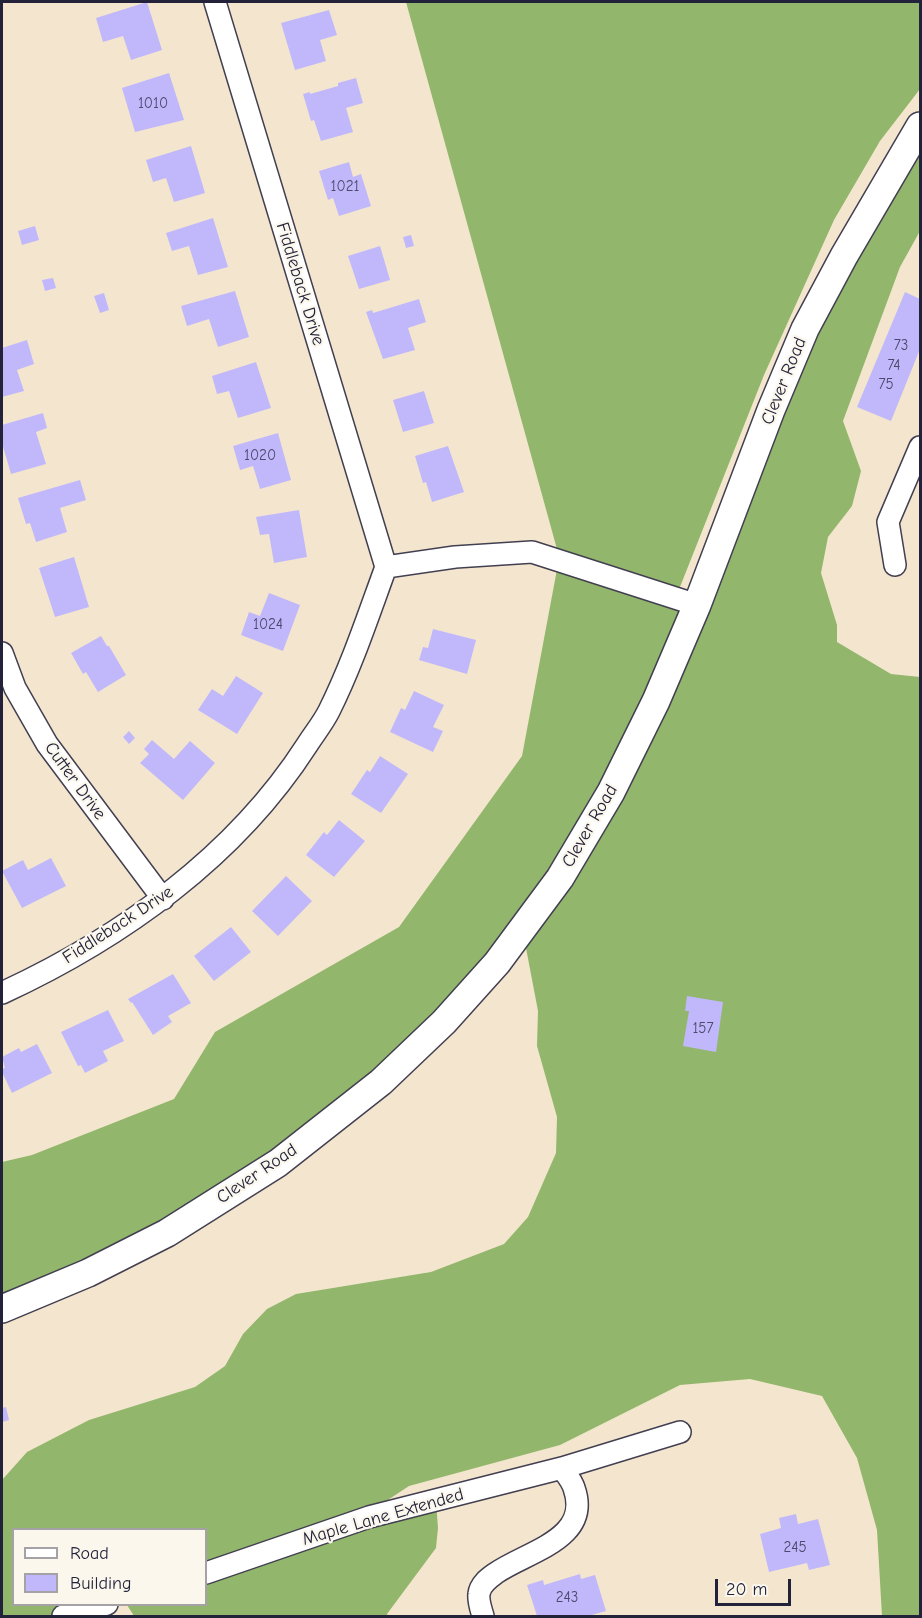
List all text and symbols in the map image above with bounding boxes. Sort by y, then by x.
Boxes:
house number: 1010 [138,95,168,113]
house number: 1021 [331,178,359,196]
street label: Fiddleback Drive [271,220,329,348]
street label: Clever Road [757,334,811,428]
house number: 73 [894,337,908,355]
house number: 74 [887,357,901,375]
house number: 75 [878,376,894,394]
house number: 1020 [244,447,276,465]
house number: 1024 [253,616,283,634]
street label: Cutter Drive [40,738,110,824]
street label: Clever Road [558,781,622,871]
street label: Fiddleback Drive [59,881,177,969]
house number: 157 [692,1020,714,1038]
street label: Clever Road [213,1139,301,1209]
street label: Maple Lane Extended [300,1484,466,1550]
legend [12,1528,207,1606]
house number: 245 [783,1539,807,1557]
text: Road [70,1543,109,1564]
scale bar [718,1567,794,1605]
text: Building [70,1573,132,1594]
text: 20 m [726,1579,767,1600]
house number: 243 [556,1589,578,1607]

